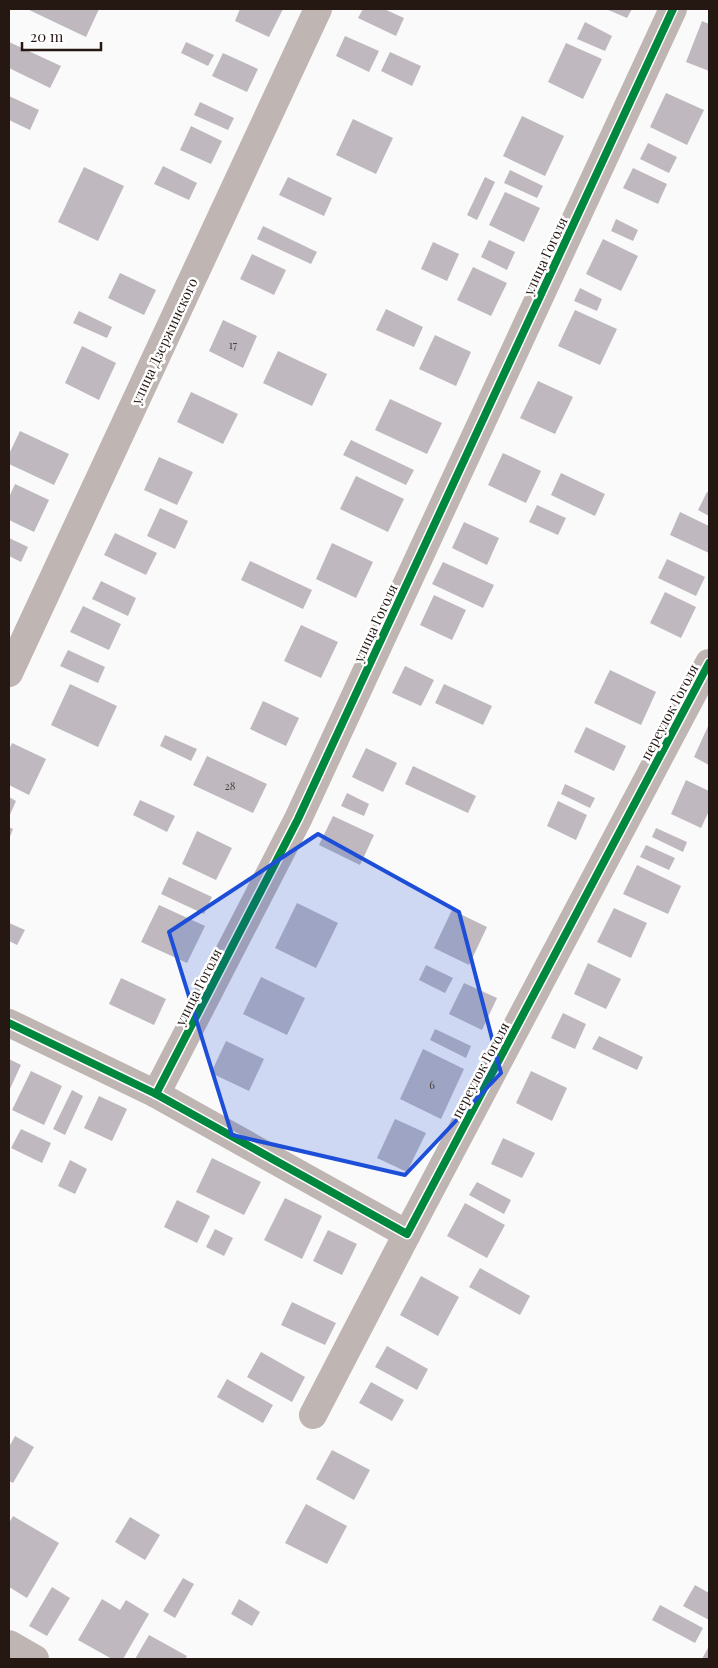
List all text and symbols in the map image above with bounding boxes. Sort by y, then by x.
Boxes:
scale bar [22,20,101,52]
text: 20 m [30,26,64,46]
street label: улица Гоголя [518,213,572,299]
street label: улица Дзержинского [126,275,202,408]
house number: 17 [229,337,238,352]
street label: улица Гоголя [348,580,402,666]
street label: переулок Гоголя [636,660,703,763]
house number: 28 [225,778,236,793]
street label: улица Гоголя [170,945,226,1030]
street label: переулок Гоголя [447,1018,514,1121]
house number: 6 [429,1077,435,1092]

